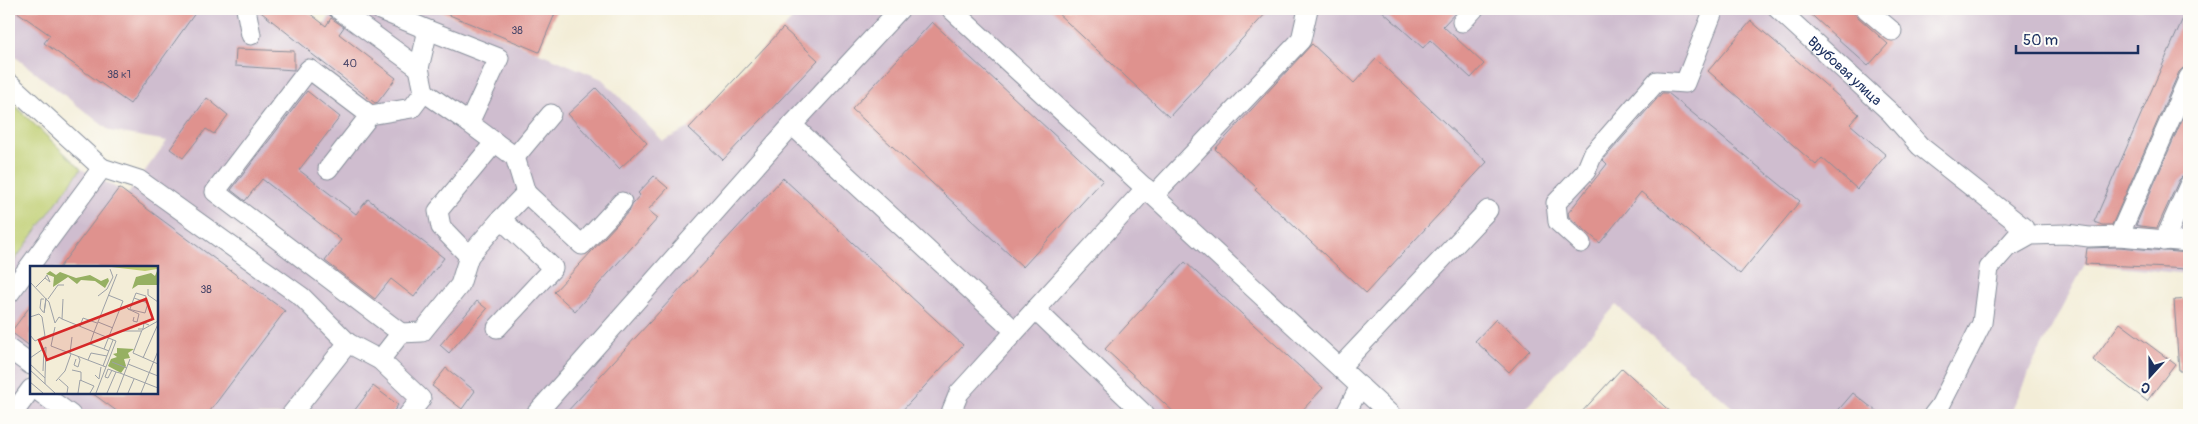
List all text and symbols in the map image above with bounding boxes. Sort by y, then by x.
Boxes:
scale bar [2016,22,2138,54]
house number: 38 [511,24,523,37]
text: 50 m [2023,31,2058,50]
street label: Врубовая улица [1804,33,1885,109]
house number: 40 [343,57,357,70]
house number: 38 к1 [107,68,131,81]
inset map [30,266,158,394]
house number: 38 [200,283,212,296]
north arrow [2126,352,2176,402]
text: С [2138,378,2153,397]

